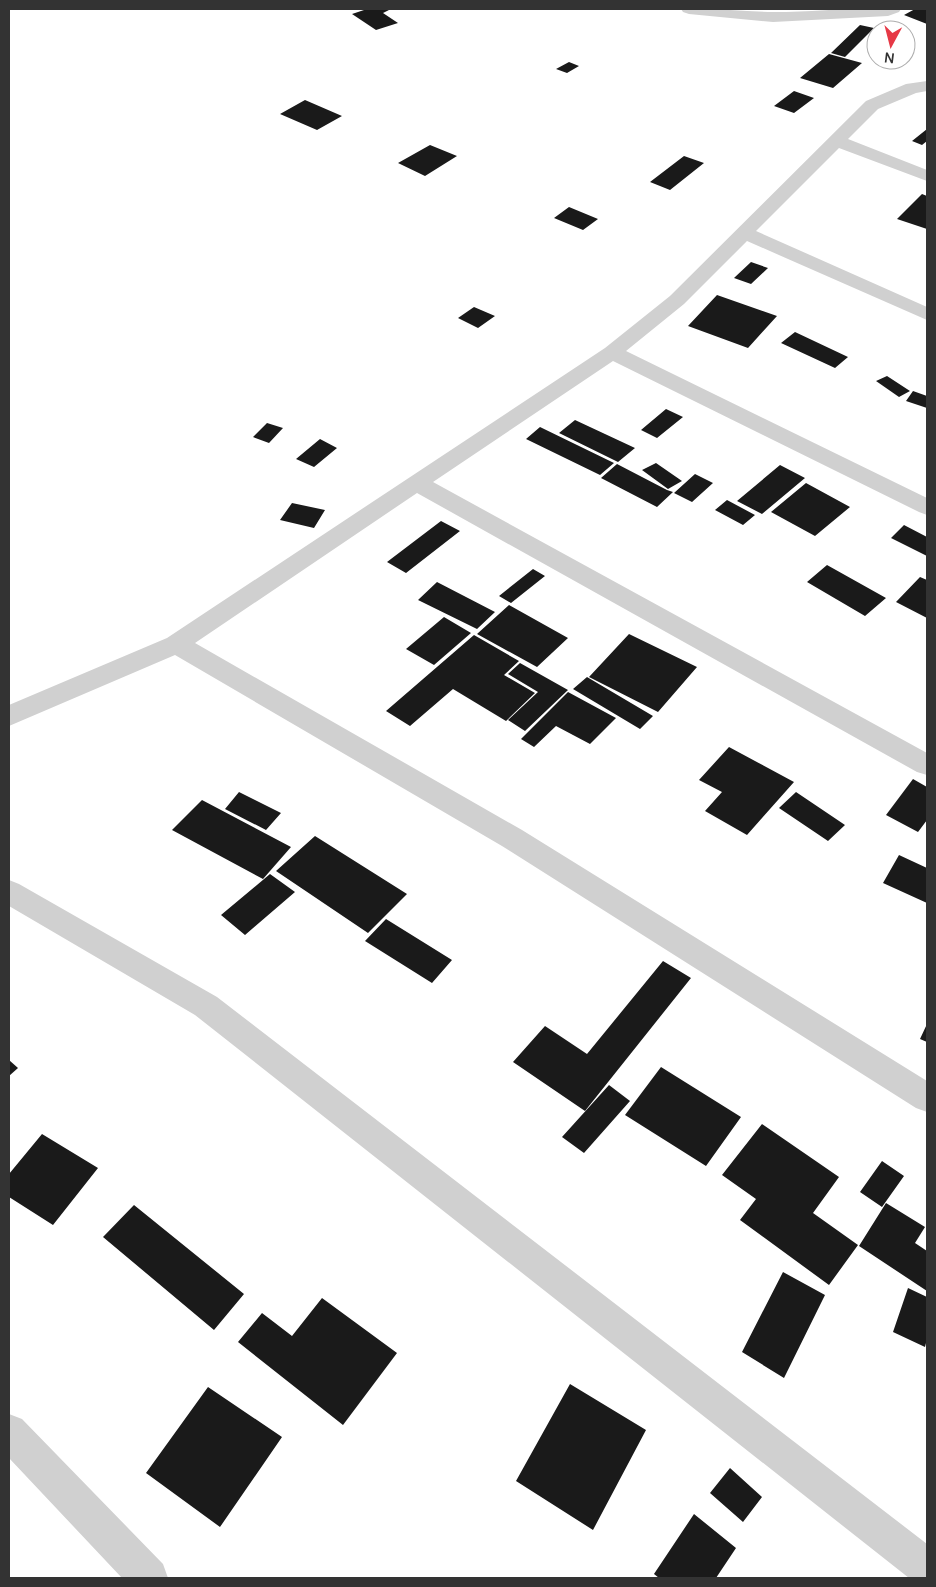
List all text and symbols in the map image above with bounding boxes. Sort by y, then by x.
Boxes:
north arrow [866,20,916,70]
text: N [883,48,896,68]

